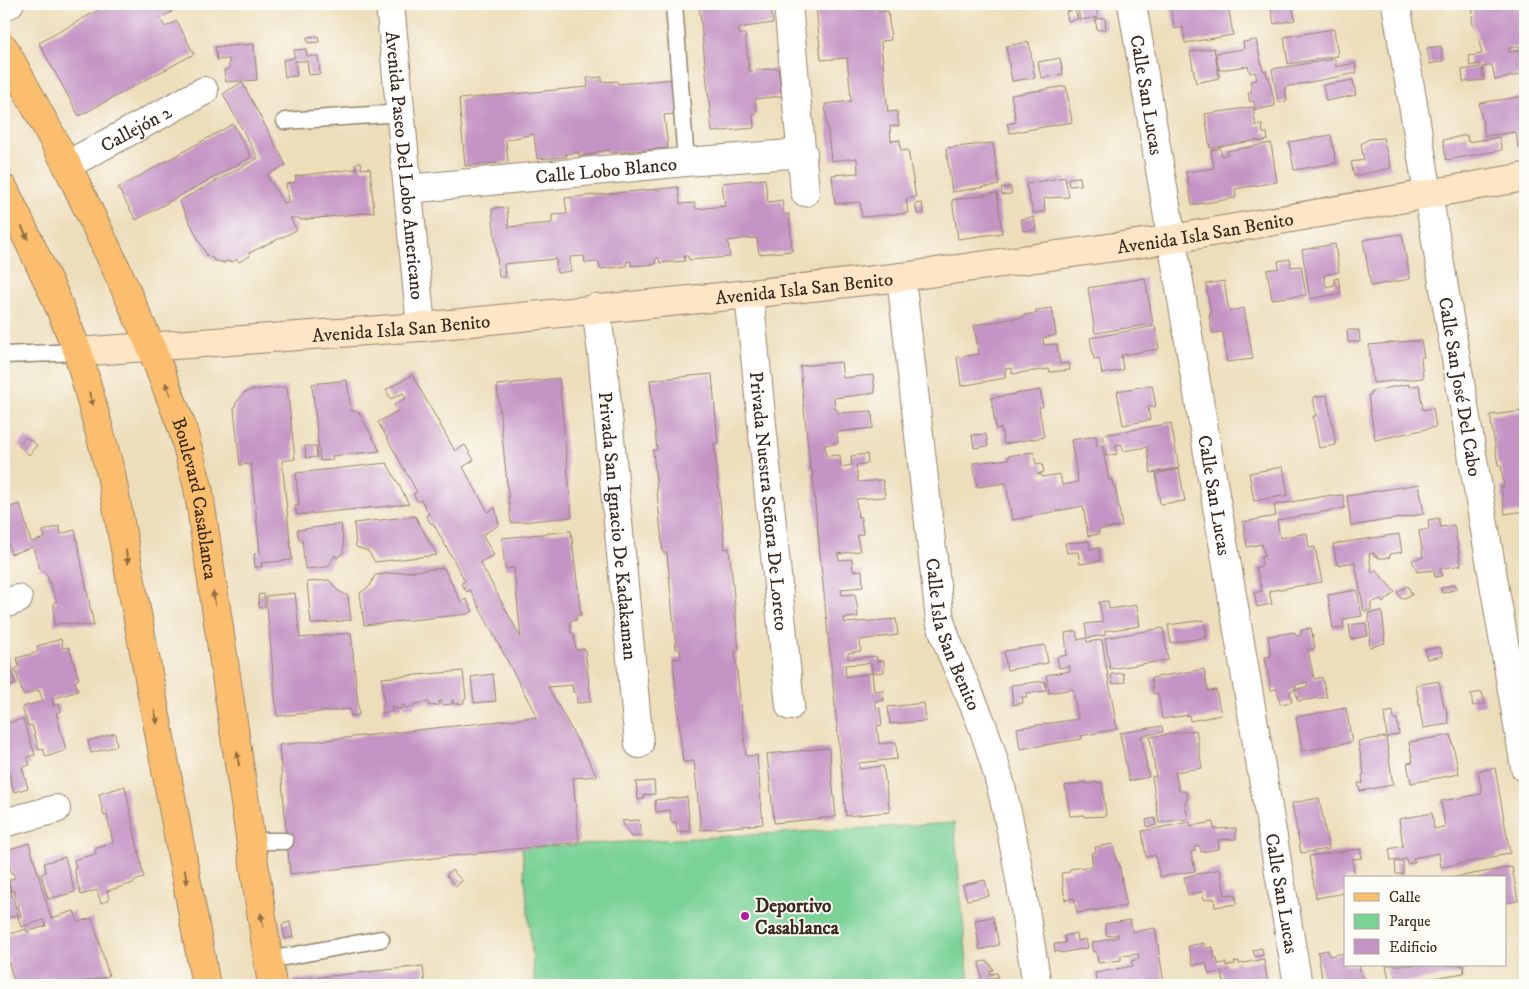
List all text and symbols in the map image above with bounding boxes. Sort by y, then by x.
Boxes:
street label: Avenida Paseo Del Lobo Americano [380,30,428,301]
street label: Calle San Lucas [1124,33,1167,157]
street label: Callejón 2 [97,100,176,158]
street label: Calle Lobo Blanco [534,153,678,190]
street label: Avenida Isla San Benito [1116,208,1296,260]
one-way arrow [21,226,29,240]
street label: Avenida Isla San Benito [714,268,894,310]
street label: Calle San José Del Cabo [1433,295,1486,478]
street label: Avenida Isla San Benito [311,310,491,348]
street label: Privada Nuestra Señora De Loreto [744,370,792,632]
one-way arrow [163,382,171,396]
one-way arrow [87,391,95,406]
street label: Privada San Ignacio De Kadakaman [593,391,641,661]
street label: Boulevard Casablanca [166,414,222,581]
street label: Calle San Lucas [1192,433,1235,557]
one-way arrow [123,549,131,565]
street label: Calle Isla San Benito [920,557,985,714]
one-way arrow [210,590,218,606]
one-way arrow [153,709,161,725]
one-way arrow [234,751,242,767]
street label: Calle San Lucas [1260,832,1302,955]
one-way arrow [182,869,190,885]
legend [1344,876,1506,966]
text: Calle [1389,888,1421,907]
place label: Deportivo Casablanca [755,895,840,940]
marker: Deportivo Casablanca [739,910,751,922]
one-way arrow [258,911,266,927]
text: Parque [1389,912,1430,931]
text: Edificio [1389,938,1437,957]

